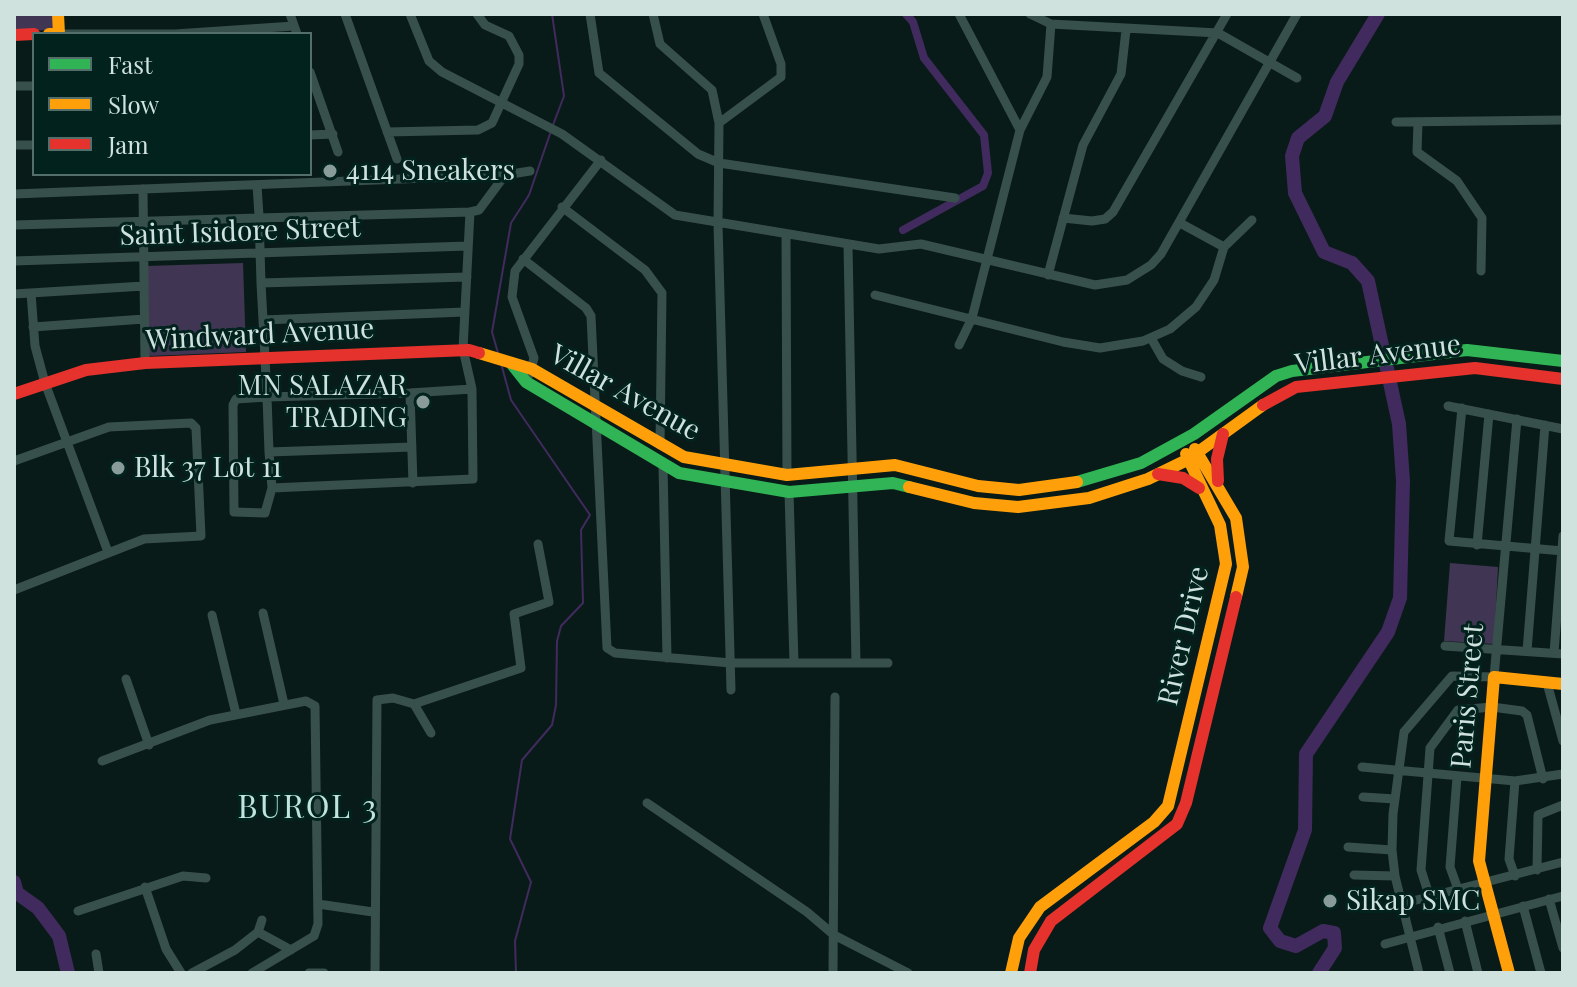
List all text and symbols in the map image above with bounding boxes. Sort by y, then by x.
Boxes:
legend [32,32,312,176]
text: Fast [108,48,153,80]
text: Slow [108,88,159,120]
text: Jam [108,128,149,160]
place label: 4114 Sneakers [346,154,515,188]
marker: 4114 Sneakers [321,162,339,180]
street label: Saint Isidore Street [119,211,361,253]
street label: Windward Avenue [145,312,375,358]
street label: Villar Avenue [1293,328,1463,382]
street label: Villar Avenue [544,338,706,448]
place label: MN SALAZAR TRADING [238,369,407,435]
marker: MN SALAZAR TRADING [414,393,432,411]
place label: Blk 37 Lot 11 [134,451,282,485]
marker: Blk 37 Lot 11 [109,459,127,477]
street label: River Drive [1152,563,1216,709]
street label: Paris Street [1445,622,1491,770]
district label: BUROL 3 [238,789,378,827]
place label: Sikap SMC [1346,884,1480,918]
marker: Sikap SMC [1321,892,1339,910]

